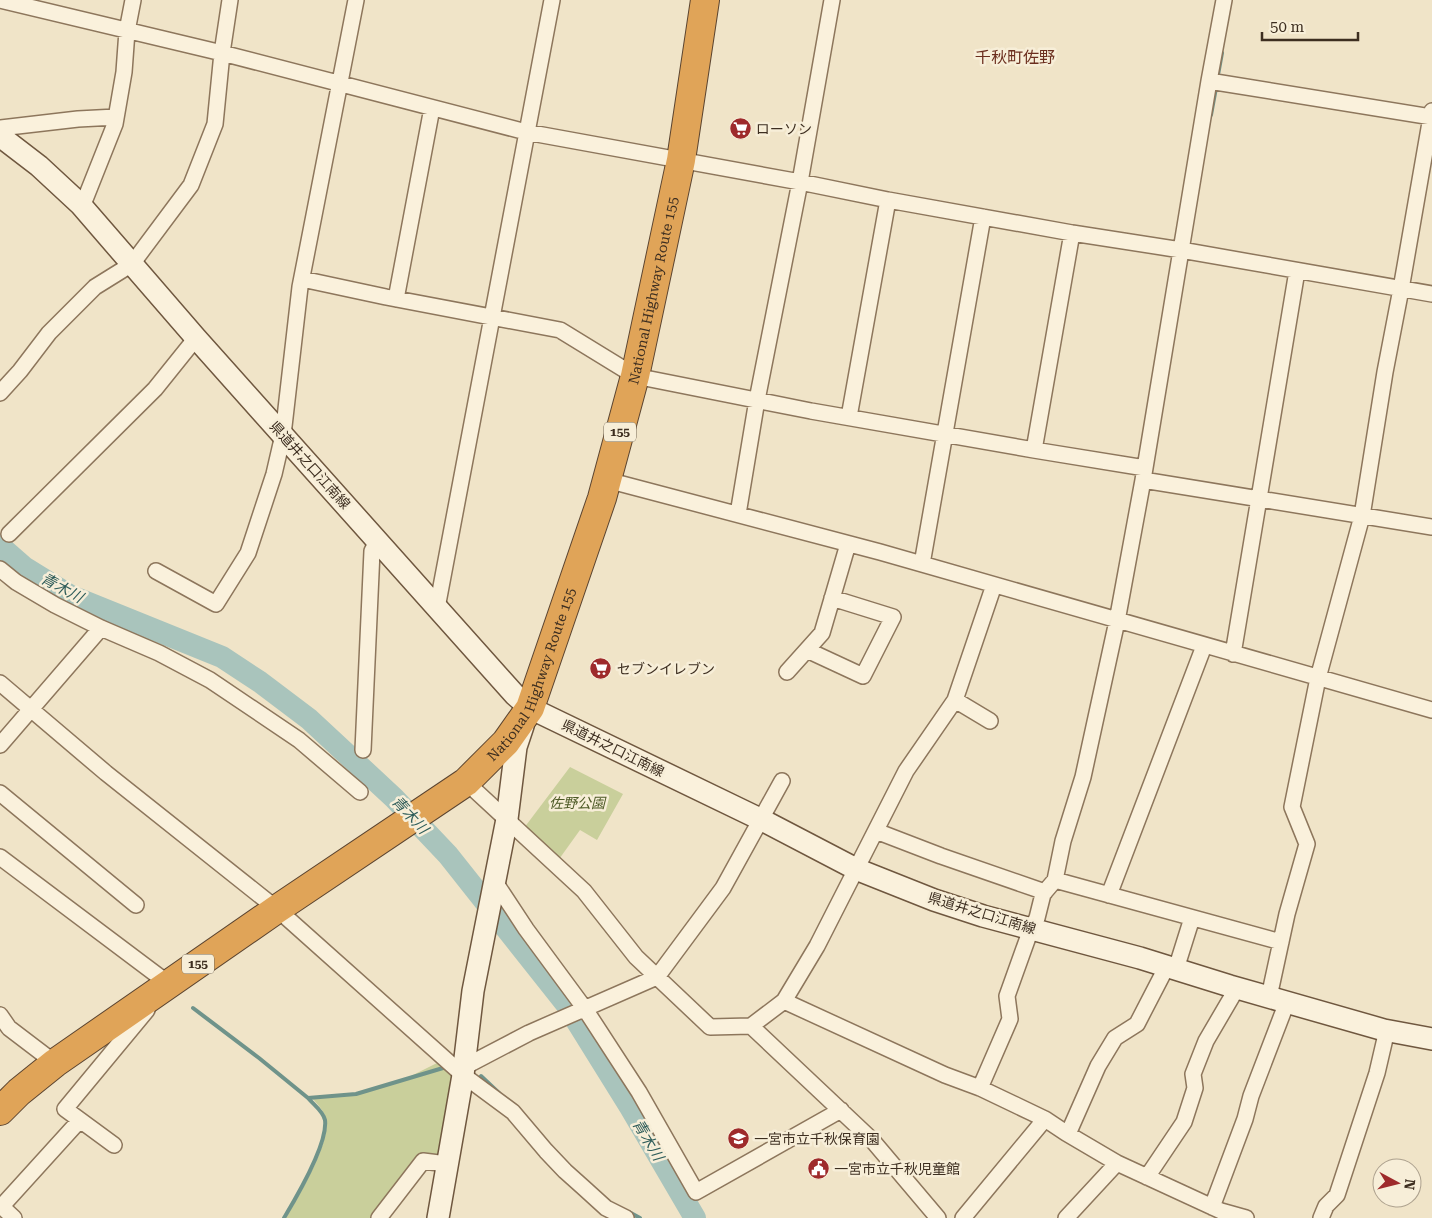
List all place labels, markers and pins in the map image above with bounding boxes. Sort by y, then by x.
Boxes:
supermarket icon: ローソン [728,117,752,141]
place label: ローソン [756,121,812,137]
supermarket icon: セブンイレブン [589,657,613,681]
place label: セブンイレブン [617,661,715,677]
school or university icon: 一宮市立千秋保育園 [726,1127,750,1151]
place label: 一宮市立千秋保育園 [754,1131,880,1147]
public building icon: 一宮市立千秋児童館 [806,1157,830,1181]
place label: 一宮市立千秋児童館 [834,1161,960,1177]

